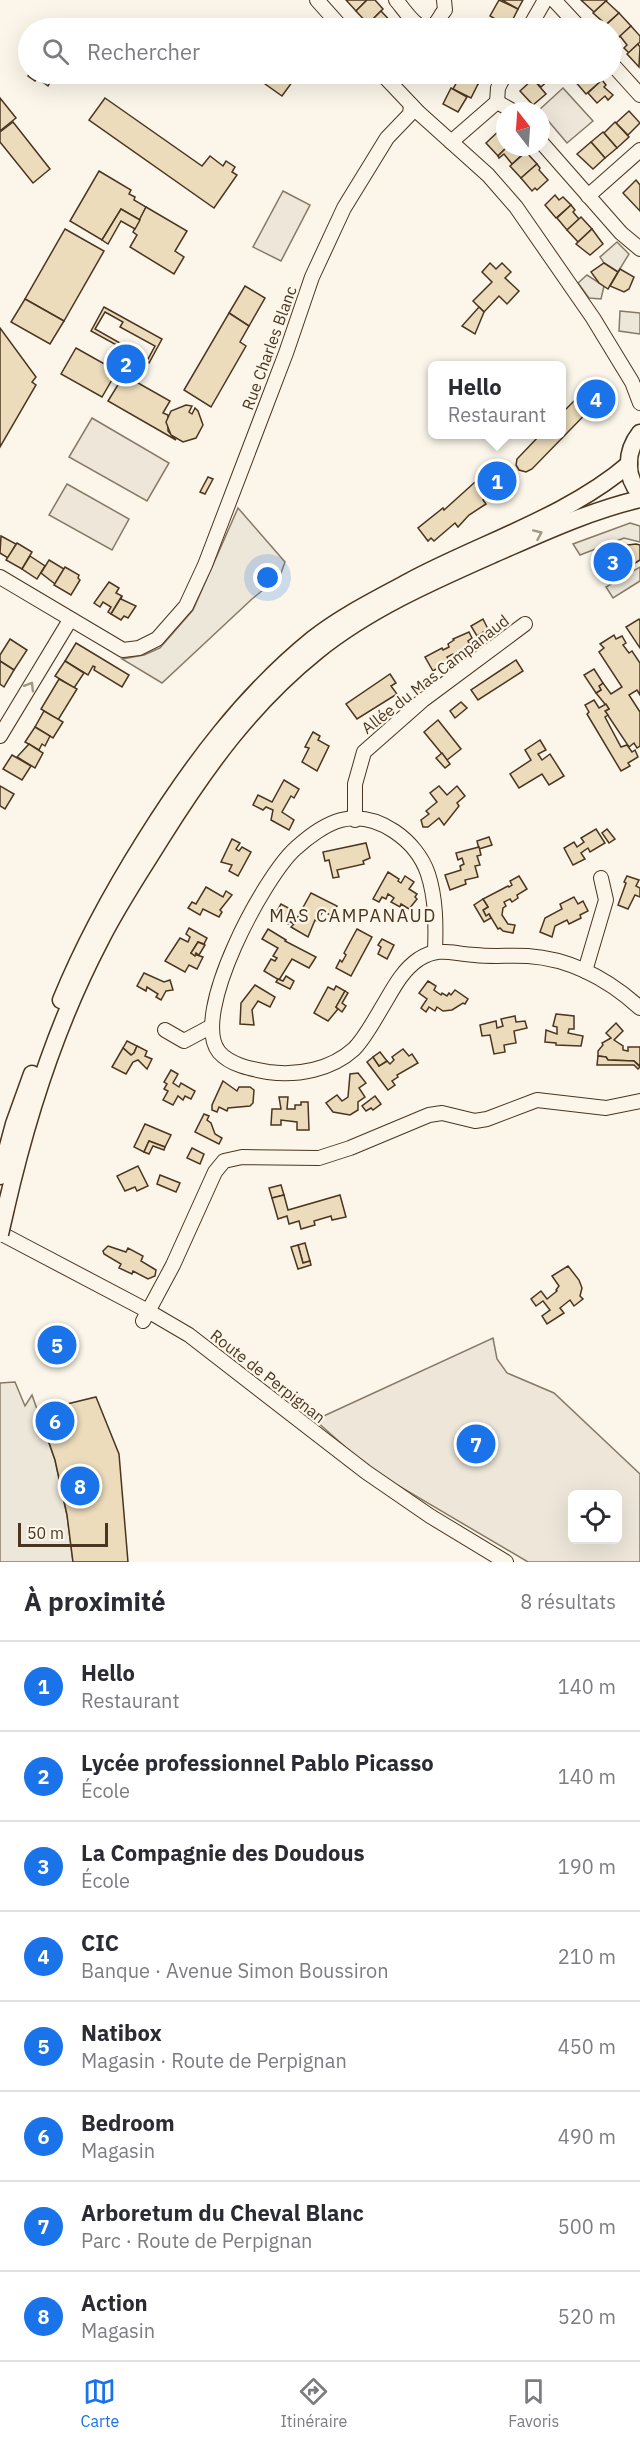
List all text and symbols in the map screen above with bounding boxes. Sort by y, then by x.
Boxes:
search box [18,18,622,84]
icon: search [39,35,72,68]
text: Rechercher [87,37,200,66]
north arrow [496,102,550,156]
street label: Rue Charles Blanc [237,283,301,413]
pin: 2 [106,342,146,386]
popup [428,361,566,439]
text: Hello [448,372,502,401]
pin: 4 [576,376,616,422]
text: Restaurant [448,401,546,428]
pin: 1 [478,458,516,504]
one-way arrow [531,530,542,542]
pin: 3 [594,540,632,584]
your location [253,563,282,592]
street label: Allée du Mas Campanaud [357,610,513,738]
one-way arrow [23,682,35,692]
district label: MAS CAMPANAUD [269,904,437,927]
pin: 5 [38,1322,76,1368]
street label: Route de Perpignan [206,1325,330,1427]
pin: 6 [36,1398,74,1444]
pin: 7 [456,1422,496,1466]
pin: 8 [60,1464,100,1508]
map controls [568,1490,622,1544]
button: locate [568,1490,622,1544]
scale bar [18,1520,108,1548]
text: 50 m [27,1523,64,1543]
text: À proximité [24,1584,166,1618]
text: 8 résultats [520,1588,616,1615]
text: Hello [81,1658,135,1687]
text: 1 [38,1673,50,1700]
text: 140 m [558,1673,616,1700]
text: Restaurant [81,1687,179,1714]
text: Lycée professionnel Pablo Picasso [81,1748,434,1777]
text: 2 [38,1763,50,1790]
text: 140 m [558,1763,616,1790]
text: École [81,1777,130,1804]
text: La Compagnie des Doudous [81,1838,365,1867]
text: 3 [38,1853,50,1880]
text: 190 m [558,1853,616,1880]
text: École [81,1867,130,1894]
text: CIC [81,1928,119,1957]
text: 4 [38,1943,50,1970]
text: 210 m [558,1943,616,1970]
text: Banque · Avenue Simon Boussiron [81,1957,389,1984]
text: Natibox [81,2018,162,2047]
text: 5 [38,2033,50,2060]
text: 450 m [558,2033,616,2060]
text: Magasin · Route de Perpignan [81,2047,347,2074]
text: Bedroom [81,2108,175,2137]
text: 6 [38,2123,50,2150]
text: 490 m [558,2123,616,2150]
text: Magasin [81,2137,155,2164]
text: Arboretum du Cheval Blanc [81,2198,364,2227]
text: 7 [38,2213,50,2240]
text: 500 m [558,2213,616,2240]
text: Parc · Route de Perpignan [81,2227,312,2254]
text: Action [81,2288,148,2317]
text: 8 [38,2303,50,2330]
text: 520 m [558,2303,616,2330]
text: Magasin [81,2317,155,2344]
tab: Carte [81,2375,119,2431]
tab: Itinéraire [280,2375,347,2431]
tab: Favoris [508,2375,559,2431]

